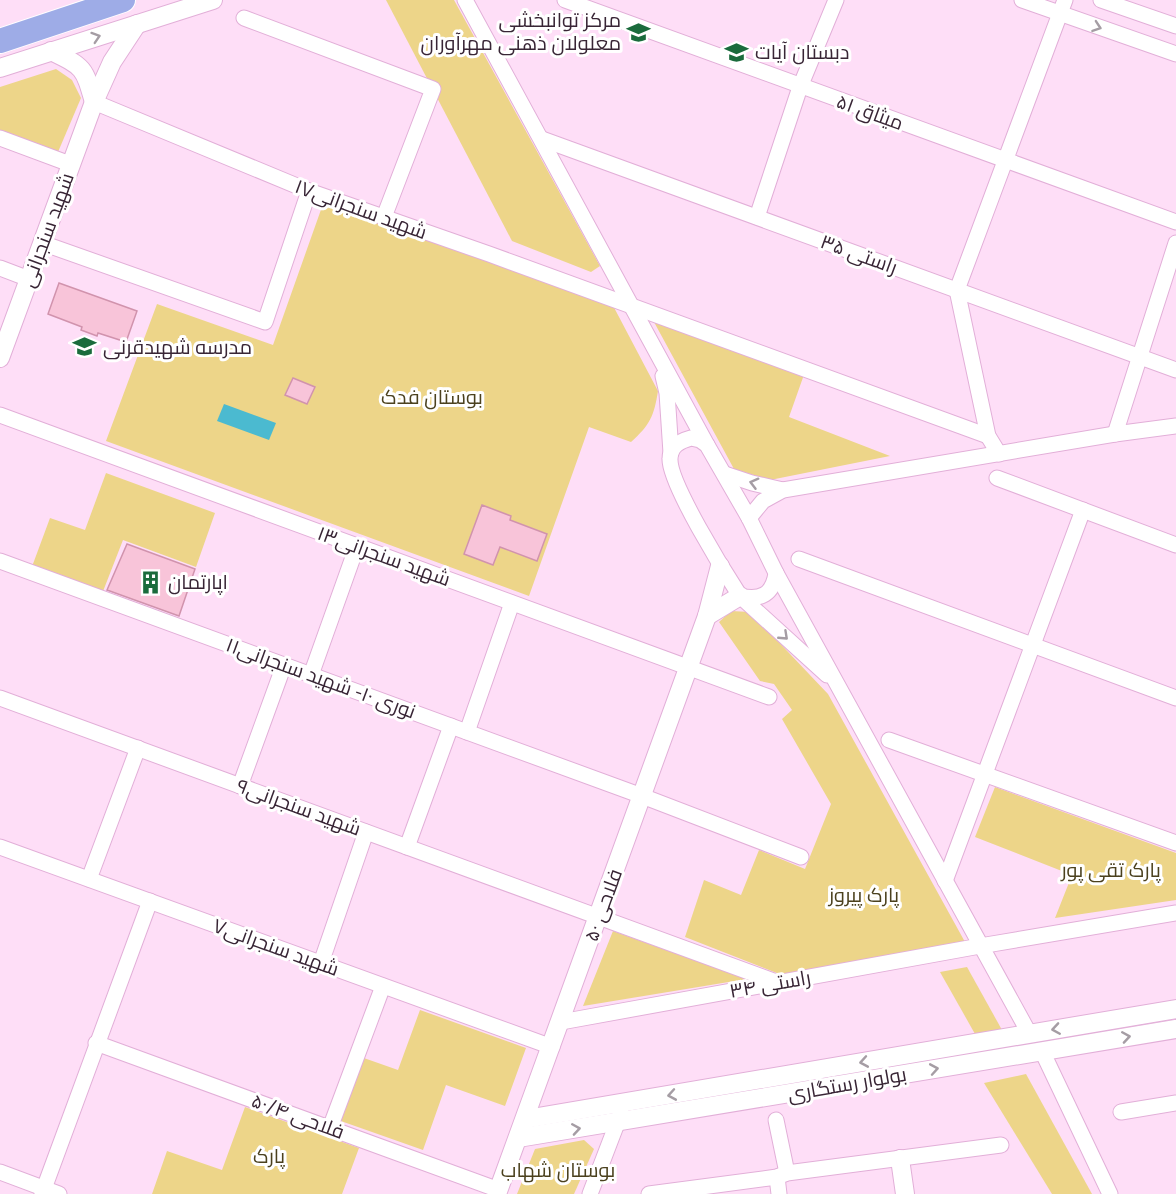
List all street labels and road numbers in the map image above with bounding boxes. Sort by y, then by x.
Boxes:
street label: میثاق ۵۱ [833,90,906,136]
street label: شهید سنجرانی [16,170,80,291]
street label: شهید سنجرانی۱۷ [291,175,430,245]
street label: راستی ۳۵ [817,230,900,280]
street label: شهید سنجرانی۱۳ [314,522,453,592]
street label: نوری ۱۰- شهید سنجرانی۱۱ [223,633,419,724]
street label: شهید سنجرانی۹ [233,774,364,842]
street label: فلاحی ۵۰ [580,866,628,945]
street label: شهید سنجرانی۷ [209,914,342,982]
street label: راستی ۳۴ [728,966,813,1004]
street label: بولوار رستگاری [786,1063,908,1107]
street label: فلاحی ۵۰/۴ [248,1089,347,1145]

